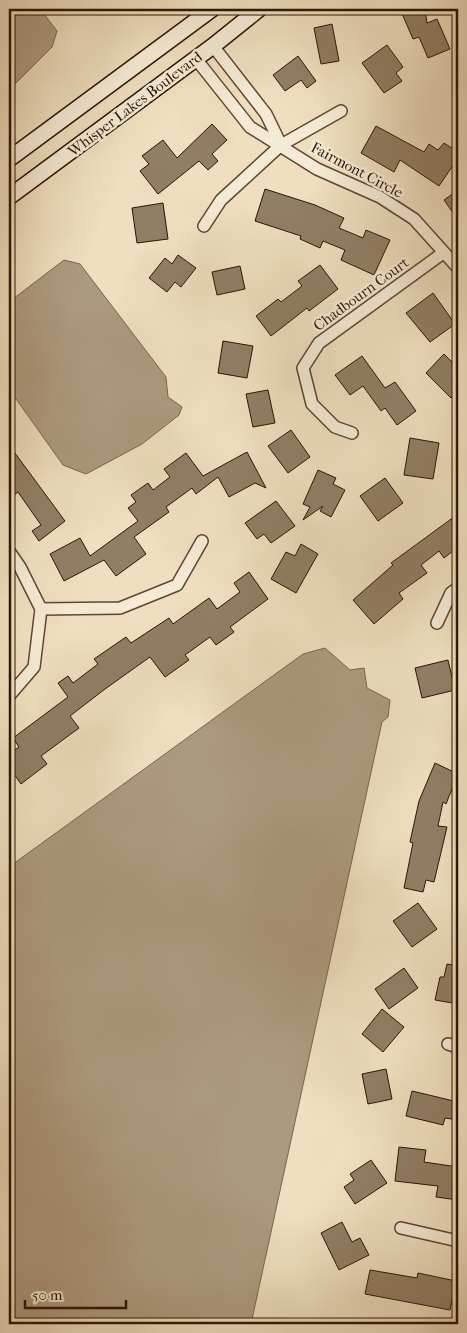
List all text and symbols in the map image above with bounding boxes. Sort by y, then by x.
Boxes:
street label: Whisper Lakes Boulevard [63,47,206,161]
street label: Fairmont Circle [308,138,407,202]
street label: Chadbourn Court [310,253,413,335]
scale bar [25,1278,126,1310]
text: 50 m [32,1286,63,1304]

